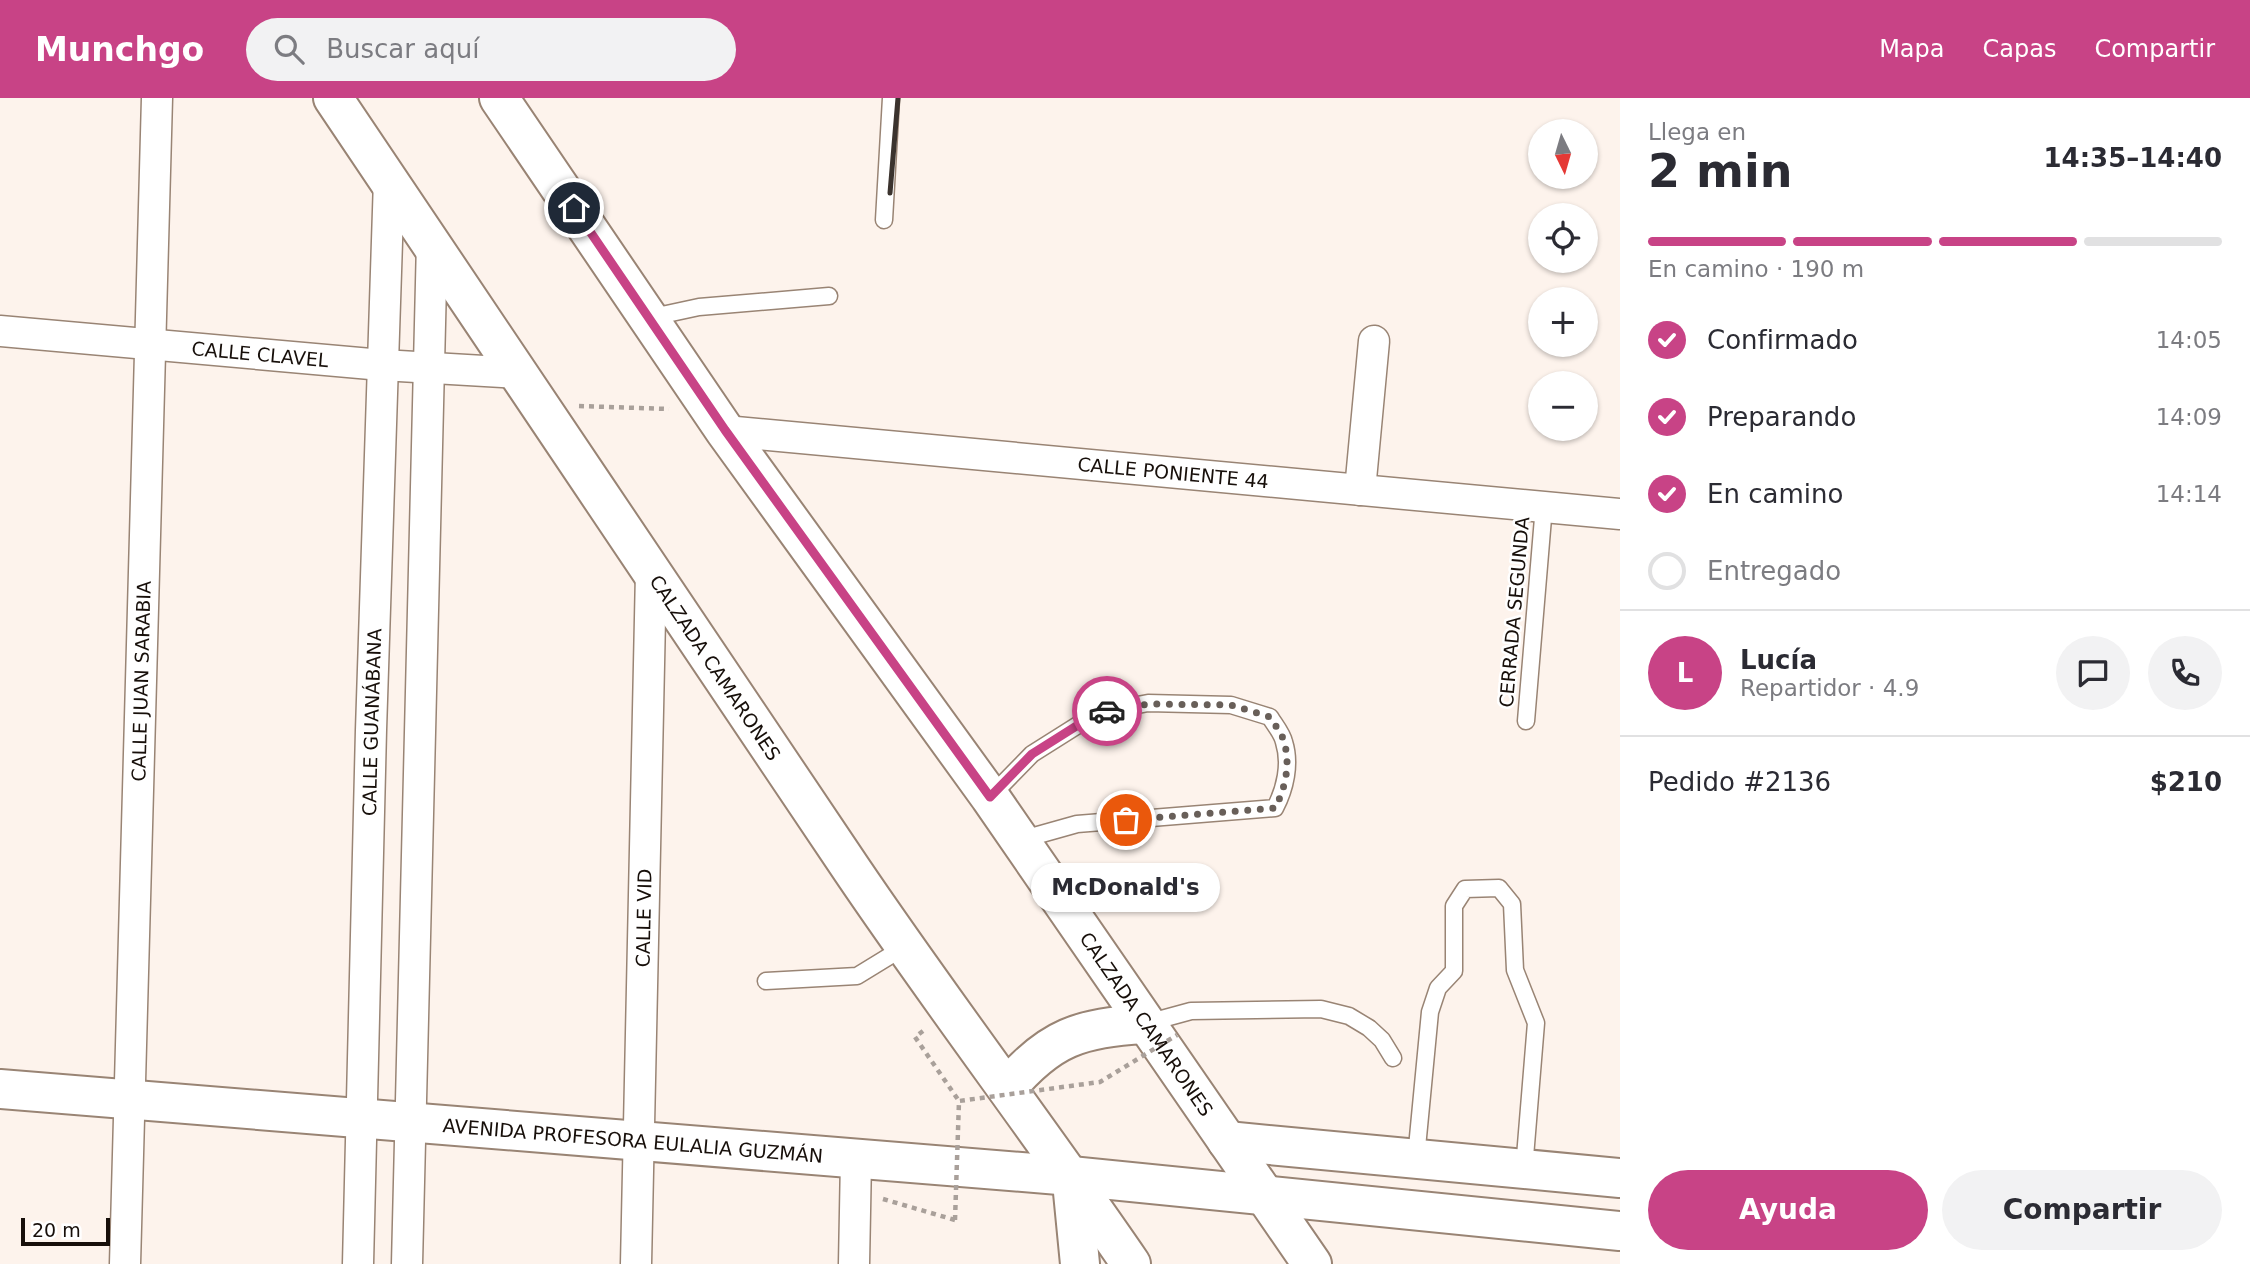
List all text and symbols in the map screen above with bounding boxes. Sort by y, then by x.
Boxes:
search box [246,18,736,81]
text: Munchgo [35,30,204,69]
icon: search [270,30,308,68]
text: Buscar aquí [326,34,479,64]
text: Mapa [1879,35,1945,63]
text: Capas [1983,35,2056,63]
text: Compartir [2094,35,2215,63]
north arrow [1528,119,1598,189]
map controls [1528,119,1598,441]
text: Llega en [1648,119,1746,145]
text: 14:35–14:40 [2043,143,2222,173]
text: 2 min [1648,144,1792,198]
pin [544,178,604,238]
icon: home [555,189,593,227]
button: locate [1528,203,1598,273]
text: En camino · 190 m [1648,256,1864,282]
button: + [1528,287,1598,357]
icon: check [1648,321,1686,359]
text: Confirmado [1707,325,1858,355]
text: 14:05 [2156,327,2222,353]
street label: CALLE CLAVEL [191,337,330,371]
button: − [1528,371,1598,441]
icon: check [1648,398,1686,436]
text: Preparando [1707,402,1856,432]
text: 14:09 [2156,404,2222,430]
street label: CALLE PONIENTE 44 [1077,453,1270,492]
icon: check [1648,475,1686,513]
text: En camino [1707,479,1843,509]
text: 14:14 [2156,481,2222,507]
street label: CERRADA SEGUNDA [1495,516,1533,708]
text: Entregado [1707,556,1841,586]
street label: CALZADA CAMARONES [645,571,785,764]
street label: CALLE JUAN SARABIA [127,581,155,782]
street label: CALLE GUANÁBANA [358,628,385,816]
button: chat [2056,636,2130,710]
button: phone [2148,636,2222,710]
text: Lucía [1740,645,1817,675]
text: L [1677,658,1693,688]
text: Repartidor · 4.9 [1740,675,1919,701]
courier [1072,676,1142,746]
icon: car [1088,692,1126,730]
text: Pedido #2136 [1648,767,1831,797]
text: $210 [2150,767,2222,797]
pin [1096,790,1156,850]
icon: bag [1107,801,1145,839]
callout: McDonald's [1032,862,1220,911]
street label: CALLE VID [631,868,656,968]
text: McDonald's [1051,874,1200,900]
street label: CALZADA CAMARONES [1075,928,1218,1120]
street label: AVENIDA PROFESORA EULALIA GUZMÁN [442,1114,824,1167]
button: Ayuda [1648,1170,1928,1250]
button: Compartir [1942,1170,2222,1250]
scale bar [21,1215,110,1247]
text: 20 m [32,1219,81,1241]

